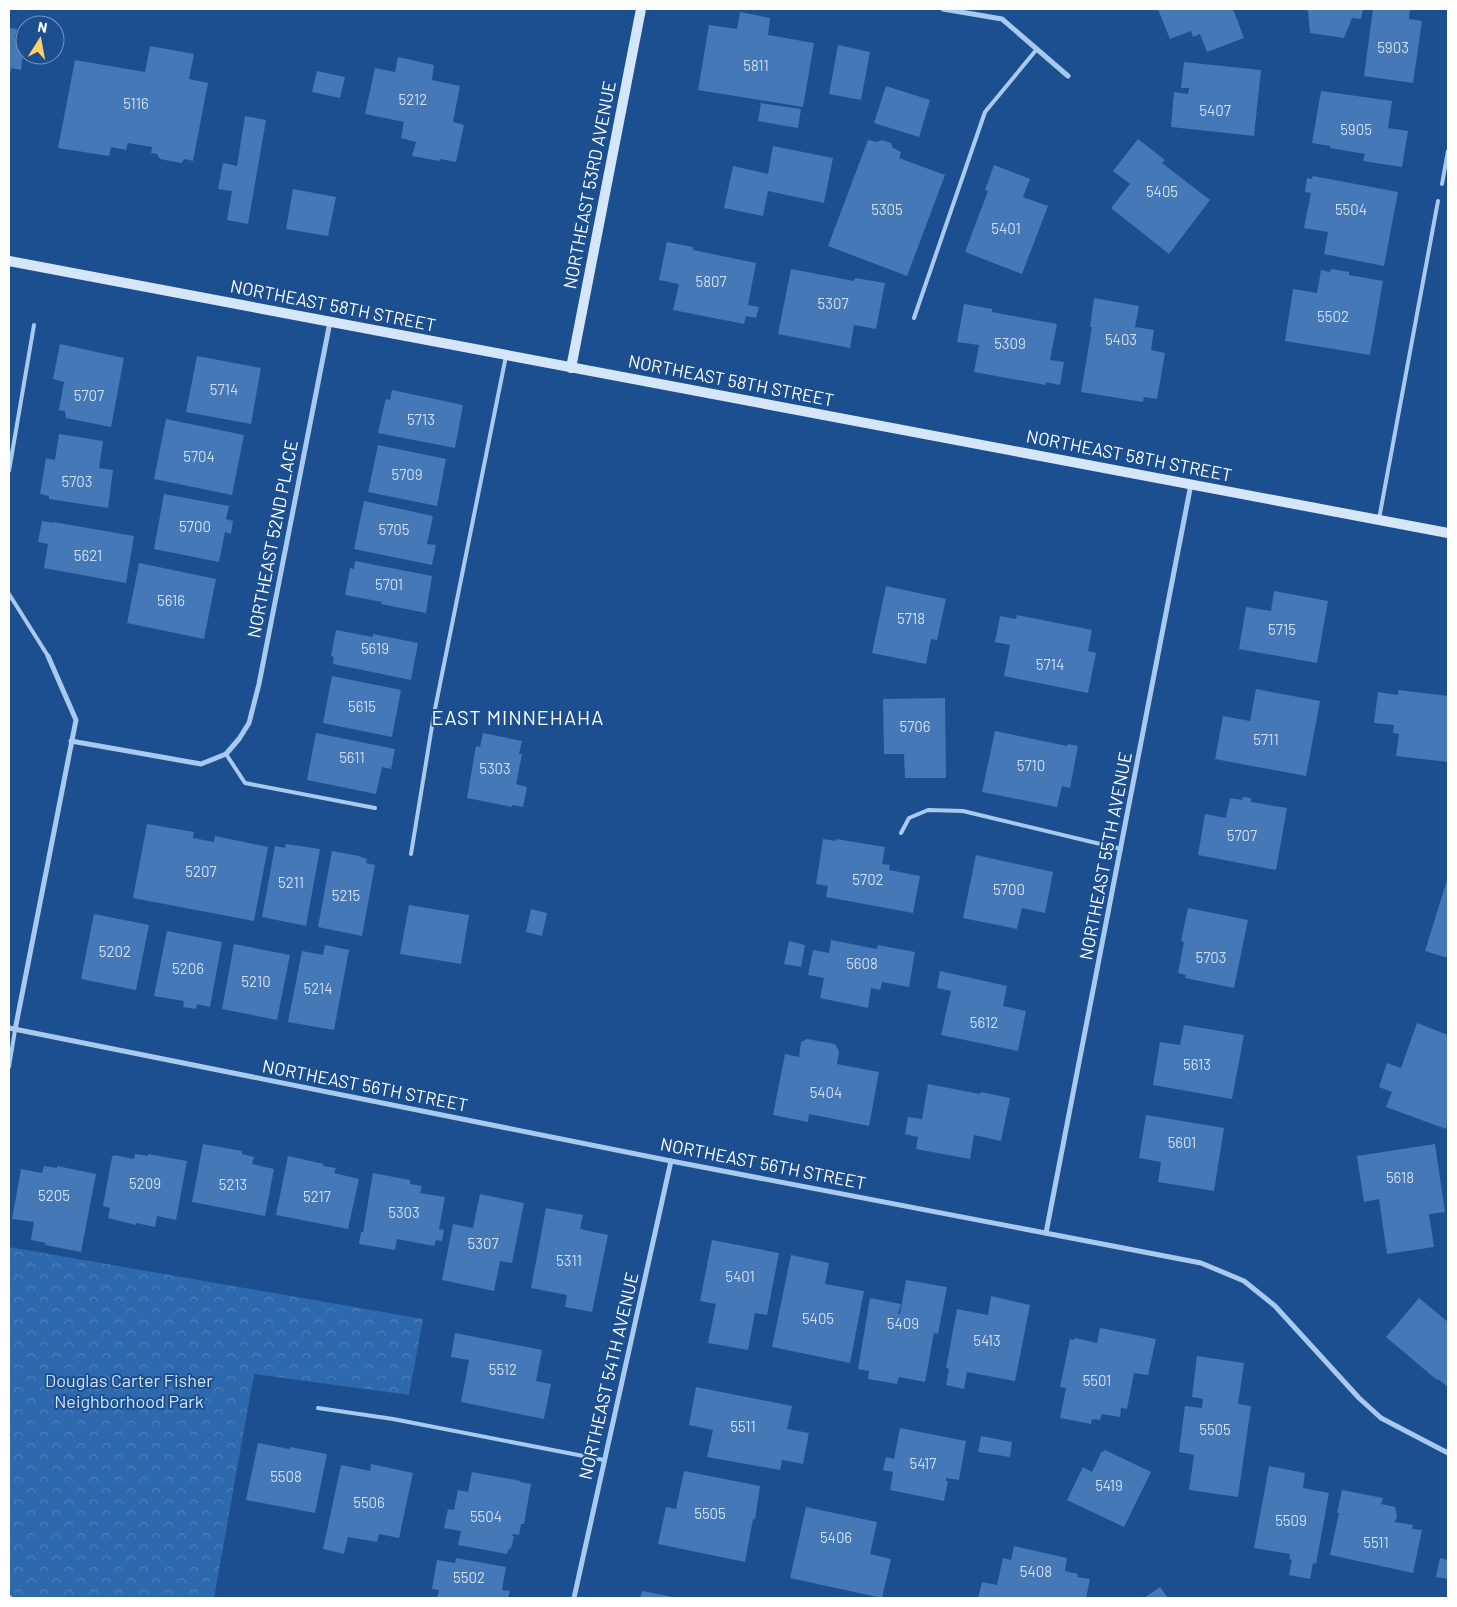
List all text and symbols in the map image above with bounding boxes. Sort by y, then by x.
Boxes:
north arrow [15,15,65,65]
text: N [36,18,49,36]
house number: 5903 [1377,38,1409,56]
house number: 5811 [743,56,769,74]
street label: NORTHEAST 53RD AVENUE [558,79,620,291]
house number: 5212 [399,90,427,108]
house number: 5116 [123,94,149,112]
house number: 5407 [1199,101,1231,119]
house number: 5905 [1340,120,1372,138]
house number: 5405 [1146,182,1178,200]
house number: 5305 [871,200,903,218]
house number: 5504 [1335,200,1367,218]
house number: 5401 [991,219,1021,237]
house number: 5807 [695,272,727,290]
street label: NORTHEAST 58TH STREET [228,274,438,336]
house number: 5307 [817,294,849,312]
house number: 5502 [1317,307,1349,325]
house number: 5403 [1105,330,1137,348]
house number: 5309 [994,334,1026,352]
street label: NORTHEAST 58TH STREET [626,349,836,411]
house number: 5714 [210,380,238,398]
house number: 5707 [74,386,104,404]
house number: 5713 [407,410,435,428]
street label: NORTHEAST 58TH STREET [1024,424,1234,486]
street label: NORTHEAST 52ND PLACE [242,438,302,640]
house number: 5704 [183,447,215,465]
house number: 5709 [391,465,423,483]
house number: 5703 [61,472,93,490]
house number: 5700 [179,517,211,535]
house number: 5705 [379,520,410,538]
house number: 5621 [74,546,102,564]
house number: 5701 [375,575,403,593]
house number: 5616 [157,591,185,609]
house number: 5718 [897,609,925,627]
house number: 5715 [1268,620,1296,638]
house number: 5619 [361,639,389,657]
house number: 5714 [1036,655,1064,673]
house number: 5615 [348,697,376,715]
district label: EAST MINNEHAHA [432,705,604,729]
house number: 5706 [899,717,931,735]
house number: 5711 [1253,730,1279,748]
house number: 5611 [339,748,365,766]
street label: NORTHEAST 55TH AVENUE [1074,750,1136,962]
house number: 5710 [1017,756,1045,774]
house number: 5303 [479,759,511,777]
house number: 5707 [1227,826,1257,844]
house number: 5207 [185,862,217,880]
house number: 5702 [852,870,884,888]
house number: 5211 [278,873,304,891]
house number: 5700 [993,880,1025,898]
house number: 5215 [332,886,360,904]
house number: 5202 [99,942,131,960]
house number: 5703 [1195,948,1227,966]
house number: 5608 [846,954,878,972]
house number: 5206 [172,959,204,977]
house number: 5210 [241,972,271,990]
house number: 5214 [303,979,333,997]
house number: 5612 [970,1013,998,1031]
street label: NORTHEAST 56TH STREET [260,1054,470,1116]
house number: 5613 [1183,1055,1211,1073]
house number: 5404 [810,1083,842,1101]
street label: NORTHEAST 56TH STREET [658,1132,868,1194]
house number: 5601 [1168,1133,1196,1151]
house number: 5618 [1386,1168,1414,1186]
house number: 5209 [129,1174,161,1192]
house number: 5213 [219,1175,247,1193]
house number: 5205 [38,1186,70,1204]
house number: 5217 [303,1187,331,1205]
house number: 5303 [388,1203,420,1221]
house number: 5307 [467,1234,499,1252]
house number: 5311 [556,1251,582,1269]
house number: 5401 [725,1267,755,1285]
street label: NORTHEAST 54TH AVENUE [573,1270,643,1482]
house number: 5405 [802,1309,834,1327]
house number: 5409 [887,1314,919,1332]
house number: 5413 [973,1331,1001,1349]
house number: 5512 [489,1360,517,1378]
park label: Douglas Carter Fisher Neighborhood Park [45,1369,213,1412]
house number: 5501 [1083,1371,1111,1389]
house number: 5511 [730,1417,756,1435]
house number: 5505 [1199,1420,1231,1438]
house number: 5417 [910,1454,936,1472]
house number: 5508 [270,1467,302,1485]
house number: 5419 [1095,1476,1123,1494]
house number: 5506 [353,1493,385,1511]
house number: 5505 [694,1504,726,1522]
house number: 5504 [470,1507,502,1525]
house number: 5509 [1275,1511,1307,1529]
house number: 5406 [820,1528,852,1546]
house number: 5511 [1363,1533,1389,1551]
house number: 5408 [1020,1562,1052,1580]
house number: 5502 [453,1568,485,1586]

